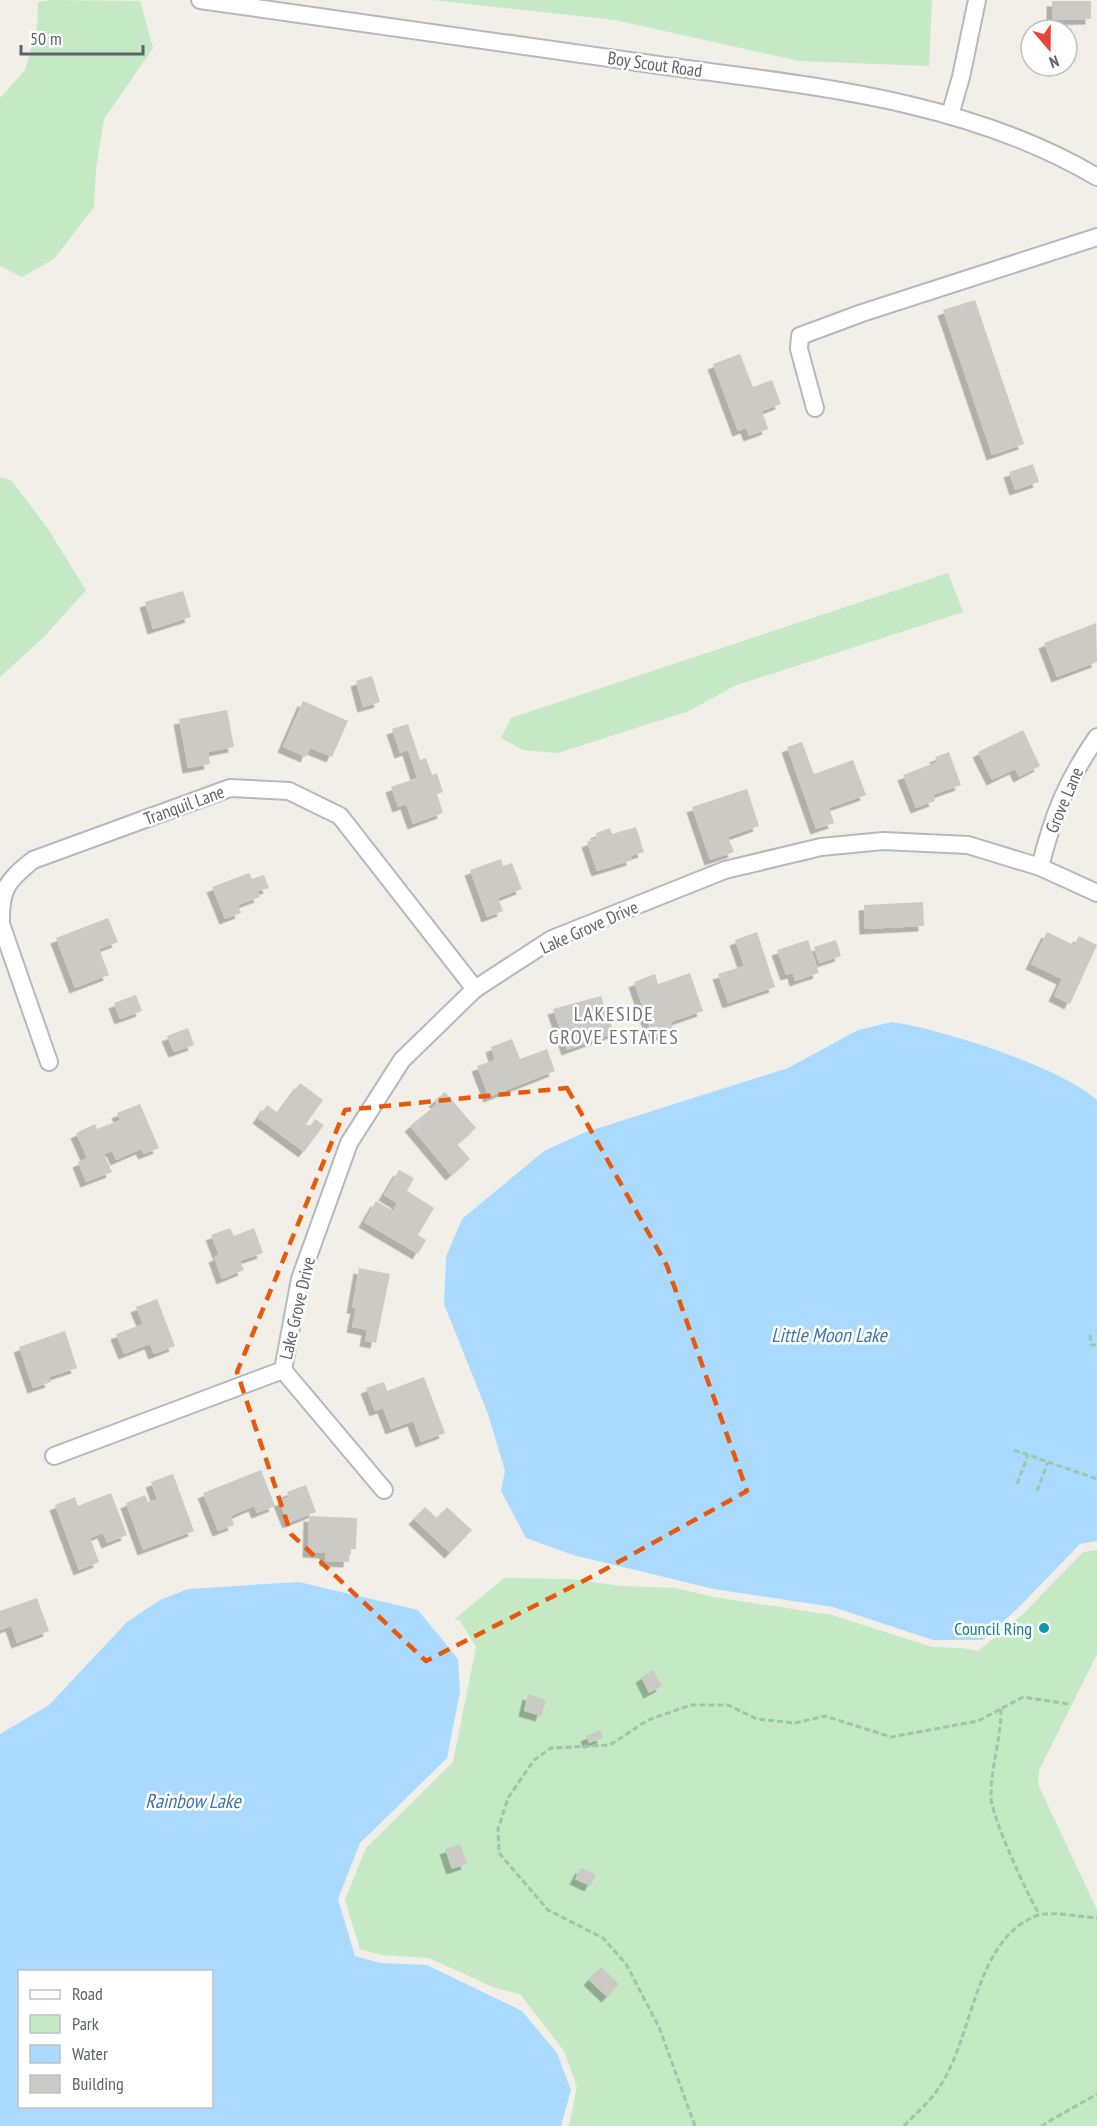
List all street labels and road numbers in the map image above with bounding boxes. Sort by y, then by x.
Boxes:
street label: Boy Scout Road [606,46,704,82]
street label: Grove Lane [1040,764,1088,836]
street label: Tranquil Lane [141,780,227,830]
street label: Lake Grove Drive [536,895,642,959]
street label: Lake Grove Drive [274,1254,320,1362]

